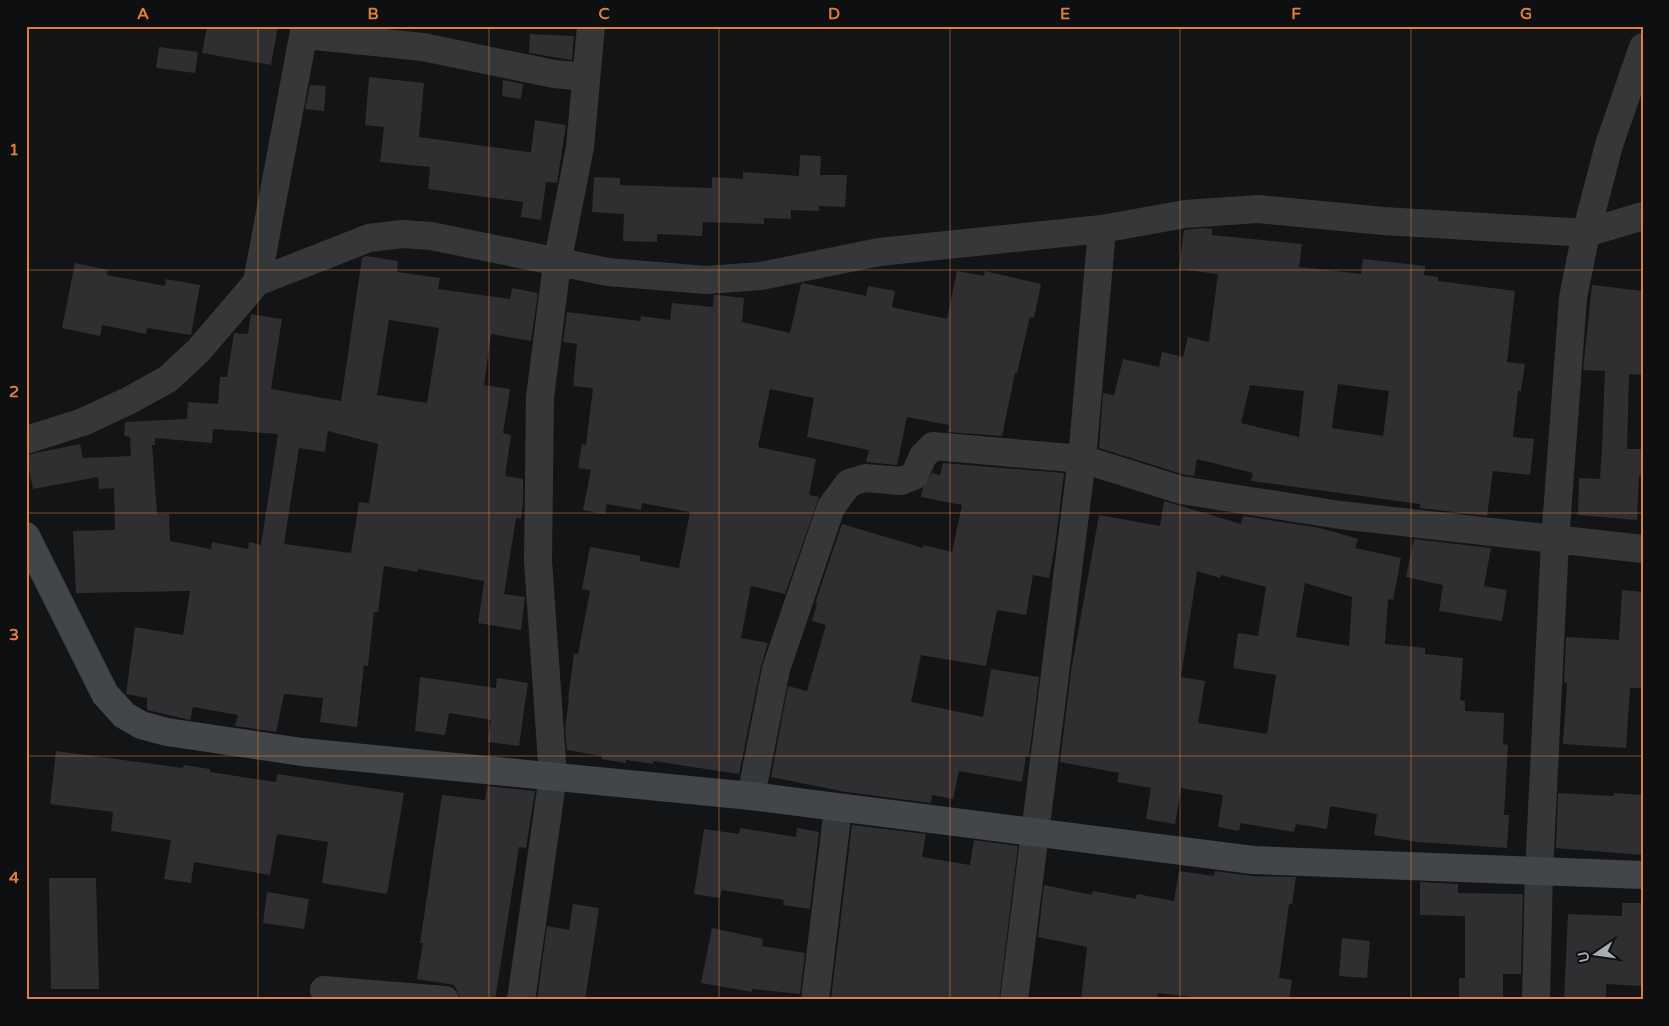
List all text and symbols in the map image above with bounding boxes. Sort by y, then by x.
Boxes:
text: A [137,4,149,24]
text: B [367,4,379,24]
text: C [598,4,610,24]
text: D [828,4,840,24]
text: E [1060,4,1070,24]
text: F [1291,4,1301,24]
text: G [1520,4,1532,24]
text: 1 [9,140,19,160]
text: 2 [9,382,19,402]
text: 3 [9,625,19,645]
text: 4 [9,868,19,888]
north arrow [1572,928,1622,978]
text: U [1574,950,1593,964]

